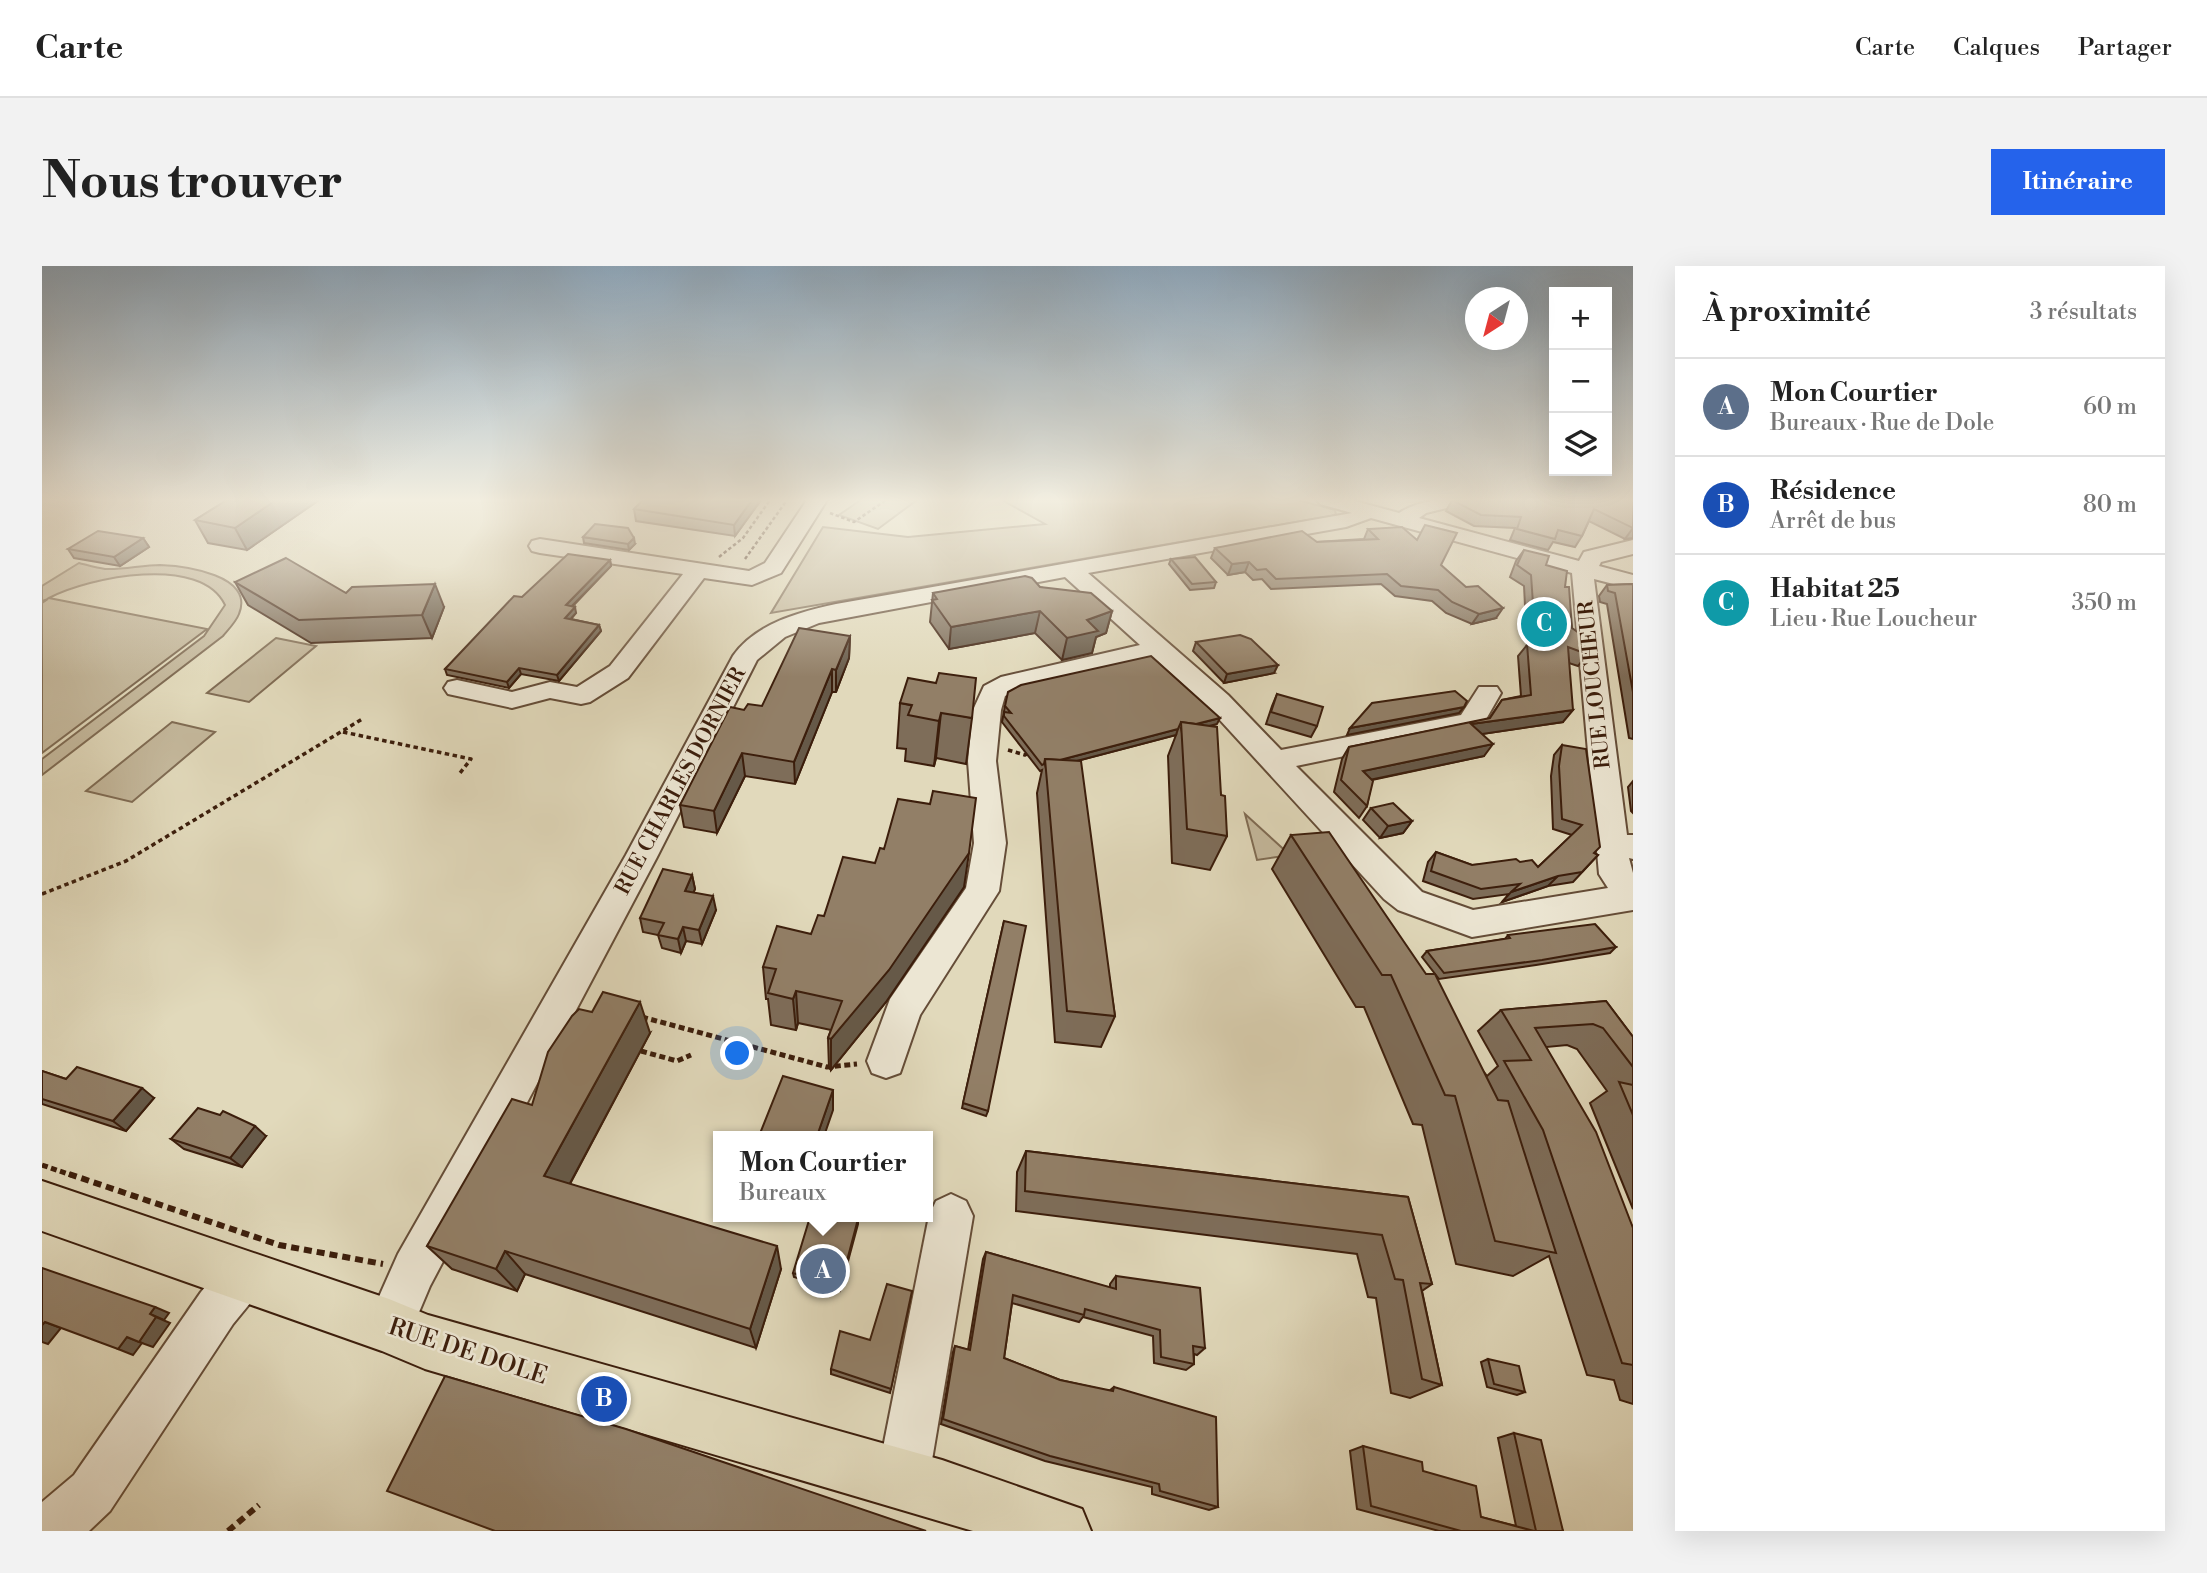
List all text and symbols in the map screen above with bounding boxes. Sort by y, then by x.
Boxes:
text: Carte [35,28,123,69]
text: Carte [1855,33,1915,63]
text: Calques [1953,33,2040,63]
text: Partager [2078,33,2172,63]
button: Itinéraire [1991,149,2165,215]
text: Nous trouver [42,152,343,213]
north arrow [1465,287,1528,350]
map controls [1549,287,1612,476]
button: + [1549,287,1612,350]
text: À proximité [1703,293,1871,331]
text: 3 résultats [2030,298,2137,326]
button: − [1549,350,1612,413]
text: Mon Courtier [1770,377,1938,409]
text: A [1718,393,1734,421]
text: 60 m [2083,393,2137,421]
text: Bureaux · Rue de Dole [1770,409,1994,437]
button: layers [1549,413,1612,476]
text: Résidence [1770,475,1896,507]
text: B [1717,491,1735,519]
text: 80 m [2083,491,2137,519]
text: Arrêt de bus [1770,507,1896,535]
text: Habitat 25 [1770,573,1900,605]
text: C [1718,589,1734,617]
text: 350 m [2071,589,2137,617]
pin: C [1521,598,1567,650]
street label: RUE LOUCHEUR [1573,599,1617,770]
text: Lieu · Rue Loucheur [1770,605,1977,633]
street label: RUE CHARLES DORNIER [610,663,752,900]
your location [720,1036,754,1070]
popup [713,1131,933,1222]
text: Mon Courtier [739,1147,907,1179]
text: Bureaux [739,1179,826,1207]
pin: A [800,1245,846,1297]
street label: RUE DE DOLE [384,1312,551,1392]
pin: B [581,1373,627,1425]

